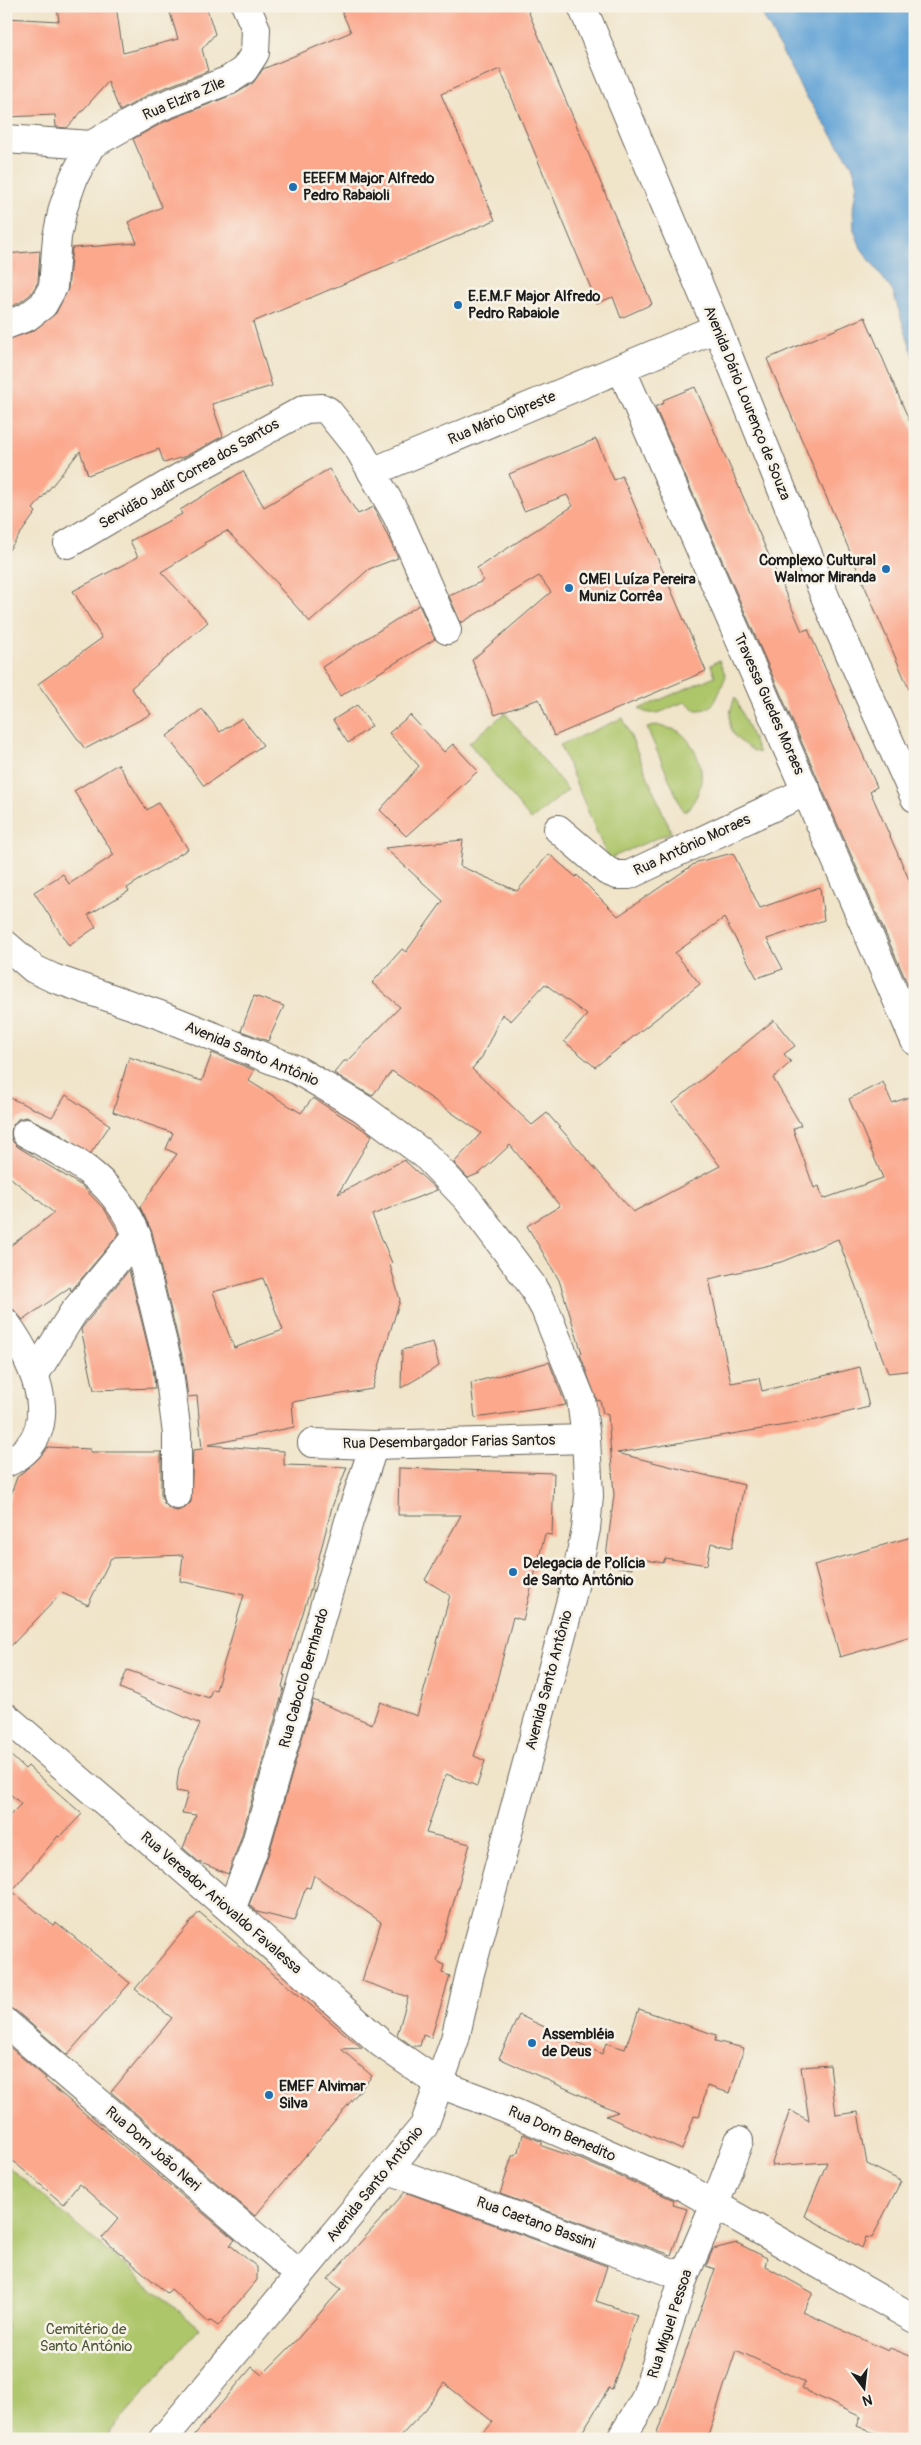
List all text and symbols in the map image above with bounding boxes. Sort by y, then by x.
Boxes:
street label: Rua Elzira Zile [140,73,229,125]
place label: EEEFM Major Alfredo Pedro Rabaioli [303,169,434,205]
marker: EEEFM Major Alfredo Pedro Rabaioli [287,181,299,193]
place label: E.E.M.F Major Alfredo Pedro Rabaiole [468,287,600,323]
marker: E.E.M.F Major Alfredo Pedro Rabaiole [452,299,464,311]
street label: Avenida Dário Lourenço de Souza [699,303,795,503]
street label: Rua Mário Cipreste [445,387,559,449]
street label: Servidão Jadir Correa dos Santos [96,414,283,533]
place label: Complexo Cultural Walmor Miranda [759,551,876,587]
marker: Complexo Cultural Walmor Miranda [880,563,892,575]
place label: CMEI Luíza Pereira Muniz Corrêa [579,570,696,606]
marker: CMEI Luíza Pereira Muniz Corrêa [563,582,575,594]
street label: Travessa Guedes Moraes [729,630,809,778]
street label: Rua Antônio Moraes [631,810,754,880]
street label: Avenida Santo Antônio [182,1017,322,1091]
street label: Rua Desembargador Farias Santos [342,1431,556,1453]
place label: Delegacia de Polícia de Santo Antônio [523,1554,645,1590]
marker: Delegacia de Polícia de Santo Antônio [507,1566,519,1578]
street label: Rua Caboclo Bernhardo [275,1606,333,1750]
street label: Avenida Santo Antônio [521,1608,577,1752]
street label: Rua Vereador Ariovaldo Favalessa [136,1828,306,1978]
place label: Assembléia de Deus [542,2025,614,2061]
marker: Assembléia de Deus [526,2037,538,2049]
place label: EMEF Alvimar Silva [279,2077,366,2113]
marker: EMEF Alvimar Silva [263,2089,275,2101]
street label: Rua Dom João Neri [102,2102,205,2196]
street label: Rua Dom Benedito [505,2102,619,2166]
street label: Avenida Santo Antônio [322,2122,428,2246]
street label: Rua Caetano Bassini [474,2193,598,2253]
street label: Rua Miguel Pessoa [643,2267,697,2381]
park label: Cemitério de Santo Antônio [40,2320,132,2356]
north arrow [838,2362,888,2412]
text: N [860,2391,874,2410]

